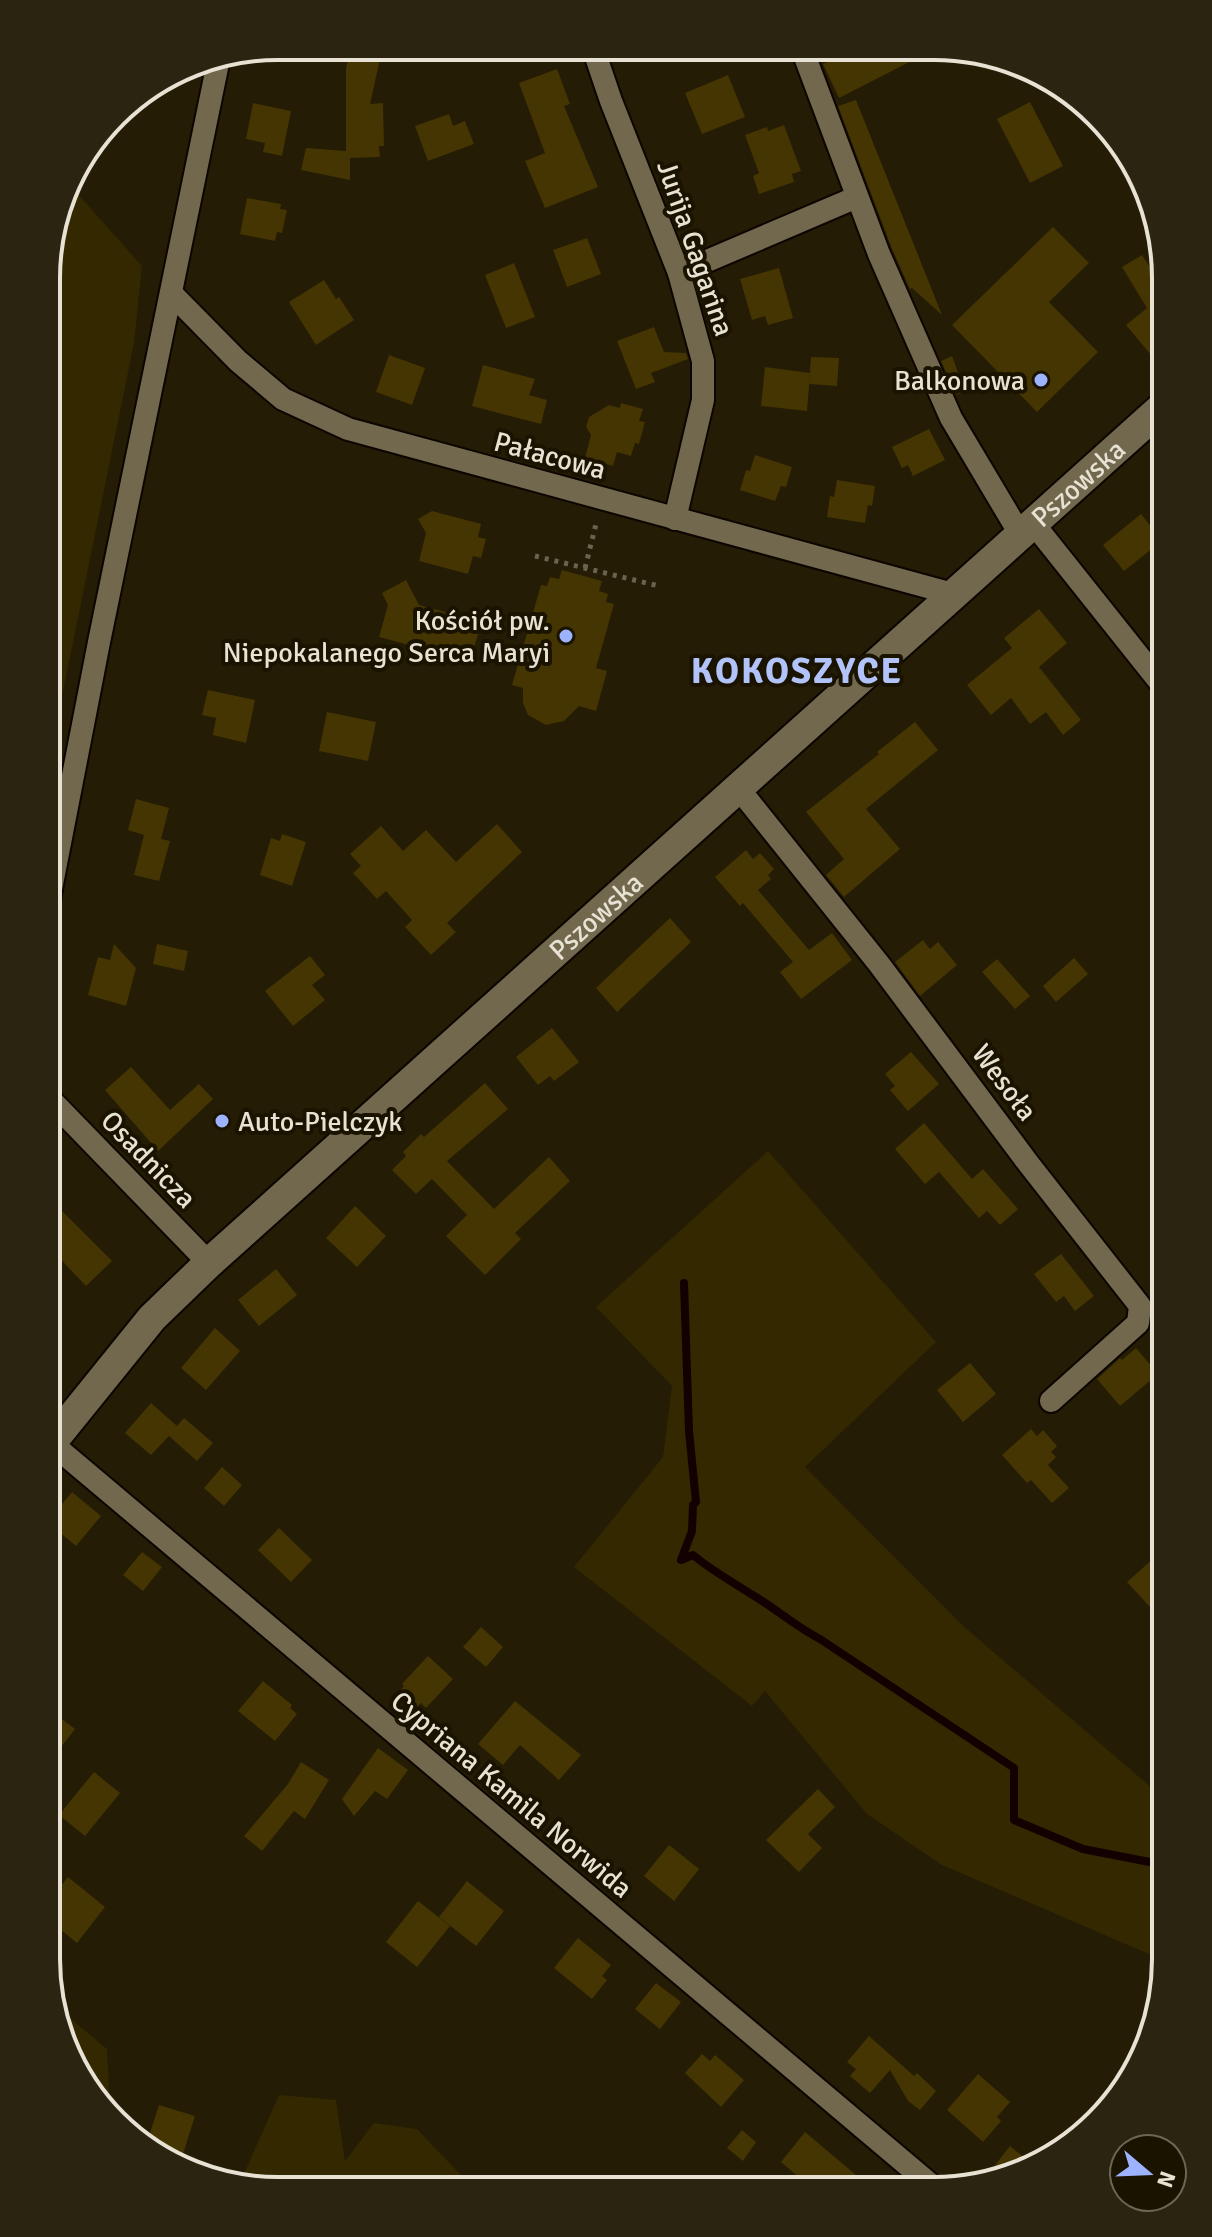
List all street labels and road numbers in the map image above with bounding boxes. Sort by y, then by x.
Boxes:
street label: Jurija Gagarina [649,156,741,341]
street label: Pałacowa [490,425,609,487]
street label: Pszowska [1025,433,1133,535]
street label: Pszowska [542,866,650,968]
street label: Wesoła [964,1038,1044,1128]
street label: Osadnicza [94,1104,203,1216]
street label: Cypriana Kamila Norwida [384,1684,639,1906]

